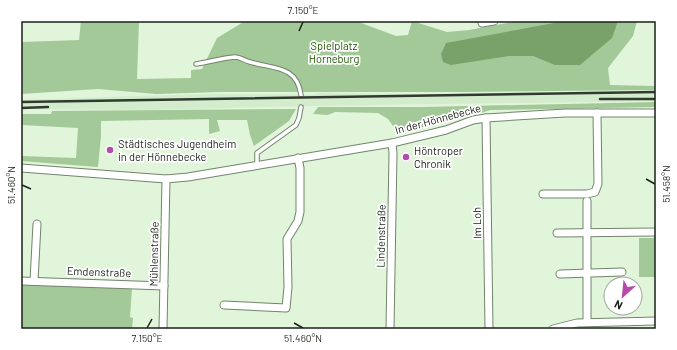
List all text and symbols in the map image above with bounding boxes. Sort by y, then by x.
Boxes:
text: 7.150°E [287,4,319,16]
park label: Spielplatz Horneburg [309,39,359,65]
street label: In der Hönnebecke [393,101,482,136]
place label: Städtisches Jugendheim in der Hönnebecke [118,137,236,163]
place label: Höntroper Chronik [414,144,463,170]
marker: Städtisches Jugendheim in der Hönnebecke [105,145,115,155]
marker: Höntroper Chronik [401,152,411,162]
text: 51.458°N [660,165,672,203]
text: 51.460°N [5,166,17,204]
street label: Lindenstraße [373,204,388,268]
street label: Im Loh [470,207,483,239]
street label: Mühlenstraße [146,221,161,287]
street label: Emdenstraße [67,264,132,279]
north arrow [603,276,643,316]
text: N [612,298,624,313]
text: 7.150°E [131,332,163,344]
text: 51.460°N [284,332,322,344]

